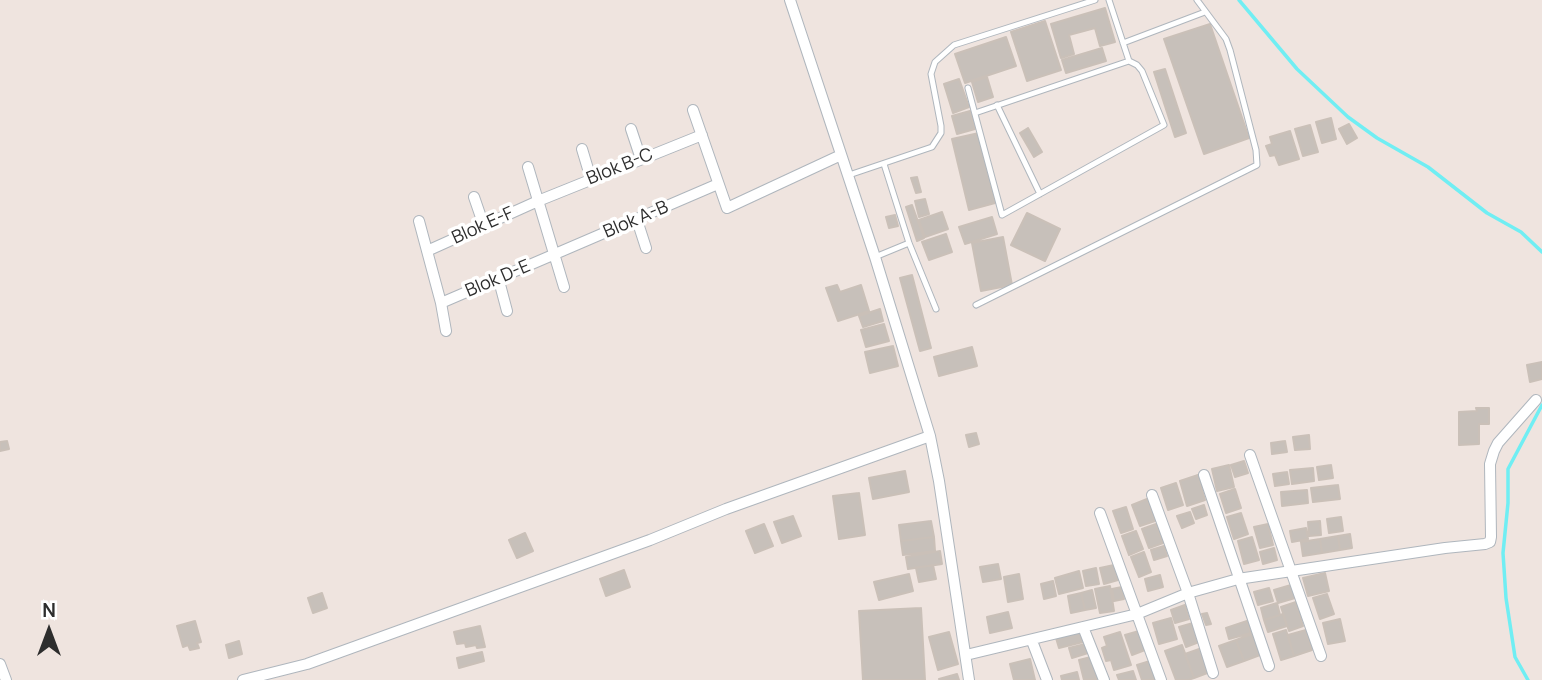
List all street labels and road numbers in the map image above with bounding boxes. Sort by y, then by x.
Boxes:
street label: Blok B-C [584,144,656,190]
street label: Blok A-B [600,197,672,243]
street label: Blok E-F [449,203,517,249]
street label: Blok D-E [462,256,534,302]

